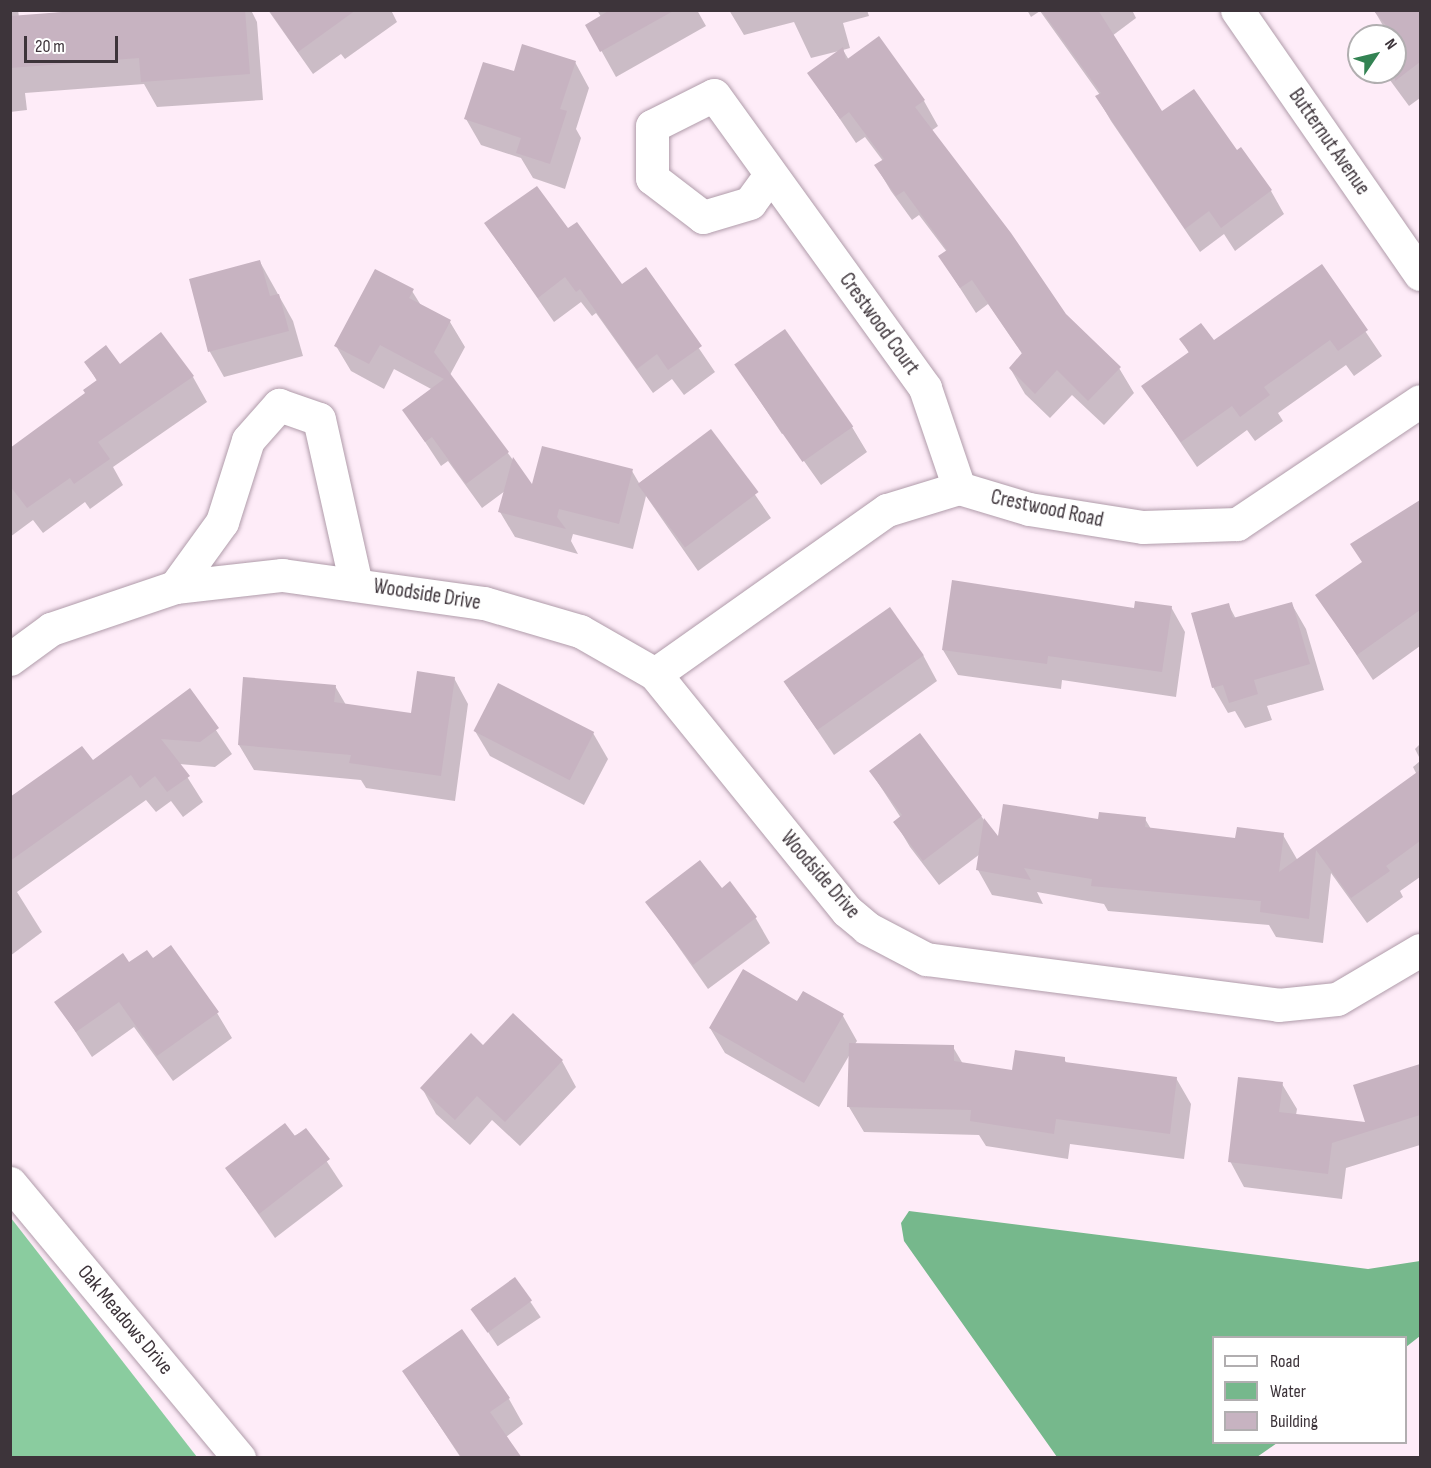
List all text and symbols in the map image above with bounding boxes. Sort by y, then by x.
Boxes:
scale bar [27,24,122,62]
north arrow [1347,24,1407,84]
text: 20 m [35,36,65,57]
text: N [1380,36,1401,53]
street label: Butternut Avenue [1283,84,1375,200]
street label: Crestwood Court [834,268,924,380]
street label: Crestwood Road [988,485,1106,533]
street label: Woodside Drive [372,574,482,616]
street label: Woodside Drive [775,826,865,924]
street label: Oak Meadows Drive [72,1260,178,1380]
legend [1212,1336,1407,1444]
text: Road [1270,1351,1300,1372]
text: Water [1270,1381,1306,1402]
text: Building [1270,1411,1318,1432]

